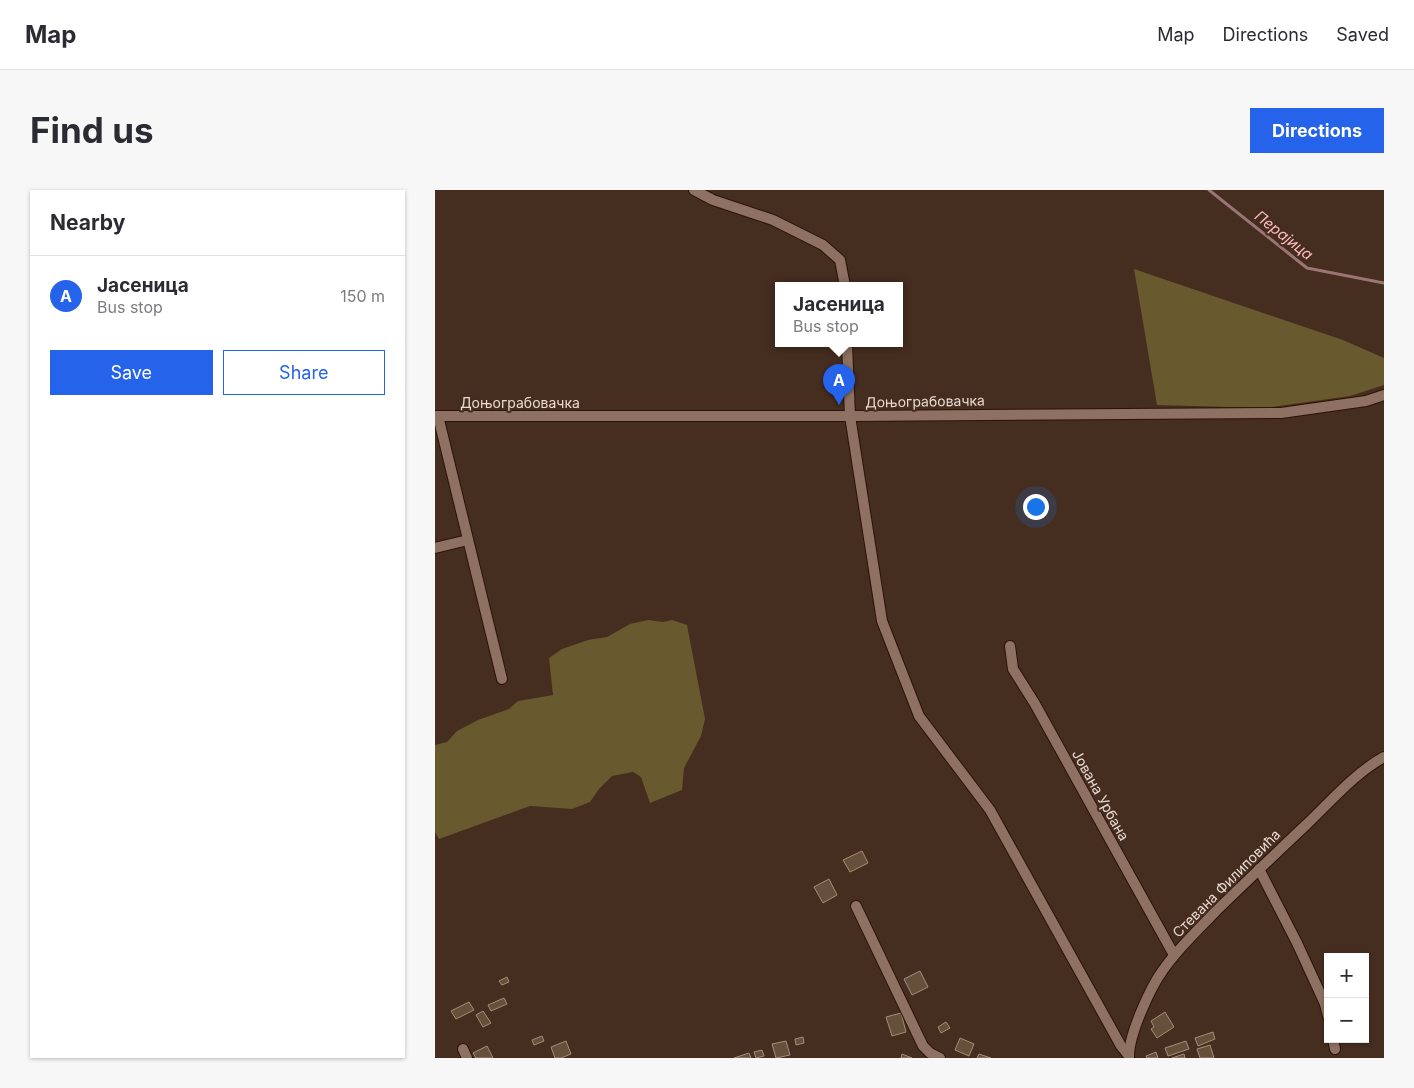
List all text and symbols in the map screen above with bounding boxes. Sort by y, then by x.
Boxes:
text: Map [25,20,76,49]
text: Map [1157,24,1195,45]
text: Directions [1223,24,1308,45]
text: Saved [1336,24,1389,45]
button: Directions [1250,108,1384,153]
text: Find us [30,109,154,151]
water label: Перајица [1251,206,1317,264]
text: Nearby [50,210,125,235]
text: Јасеница [97,274,189,297]
popup [775,282,903,347]
text: A [60,286,72,306]
text: 150 m [340,286,385,306]
text: Јасеница [793,293,885,316]
text: Bus stop [97,297,163,317]
text: Bus stop [793,316,859,336]
button: Save [50,350,213,395]
button: Share [223,350,385,395]
pin: A [823,364,855,405]
street label: Доњограбовачка [865,391,985,411]
street label: Доњограбовачка [460,394,580,411]
your location [1023,494,1049,520]
street label: Јована Урбана [1069,747,1133,843]
street label: Стевана Филиповића [1168,825,1284,941]
map controls [1324,953,1369,1043]
button: + [1324,953,1369,998]
button: − [1324,998,1369,1043]

